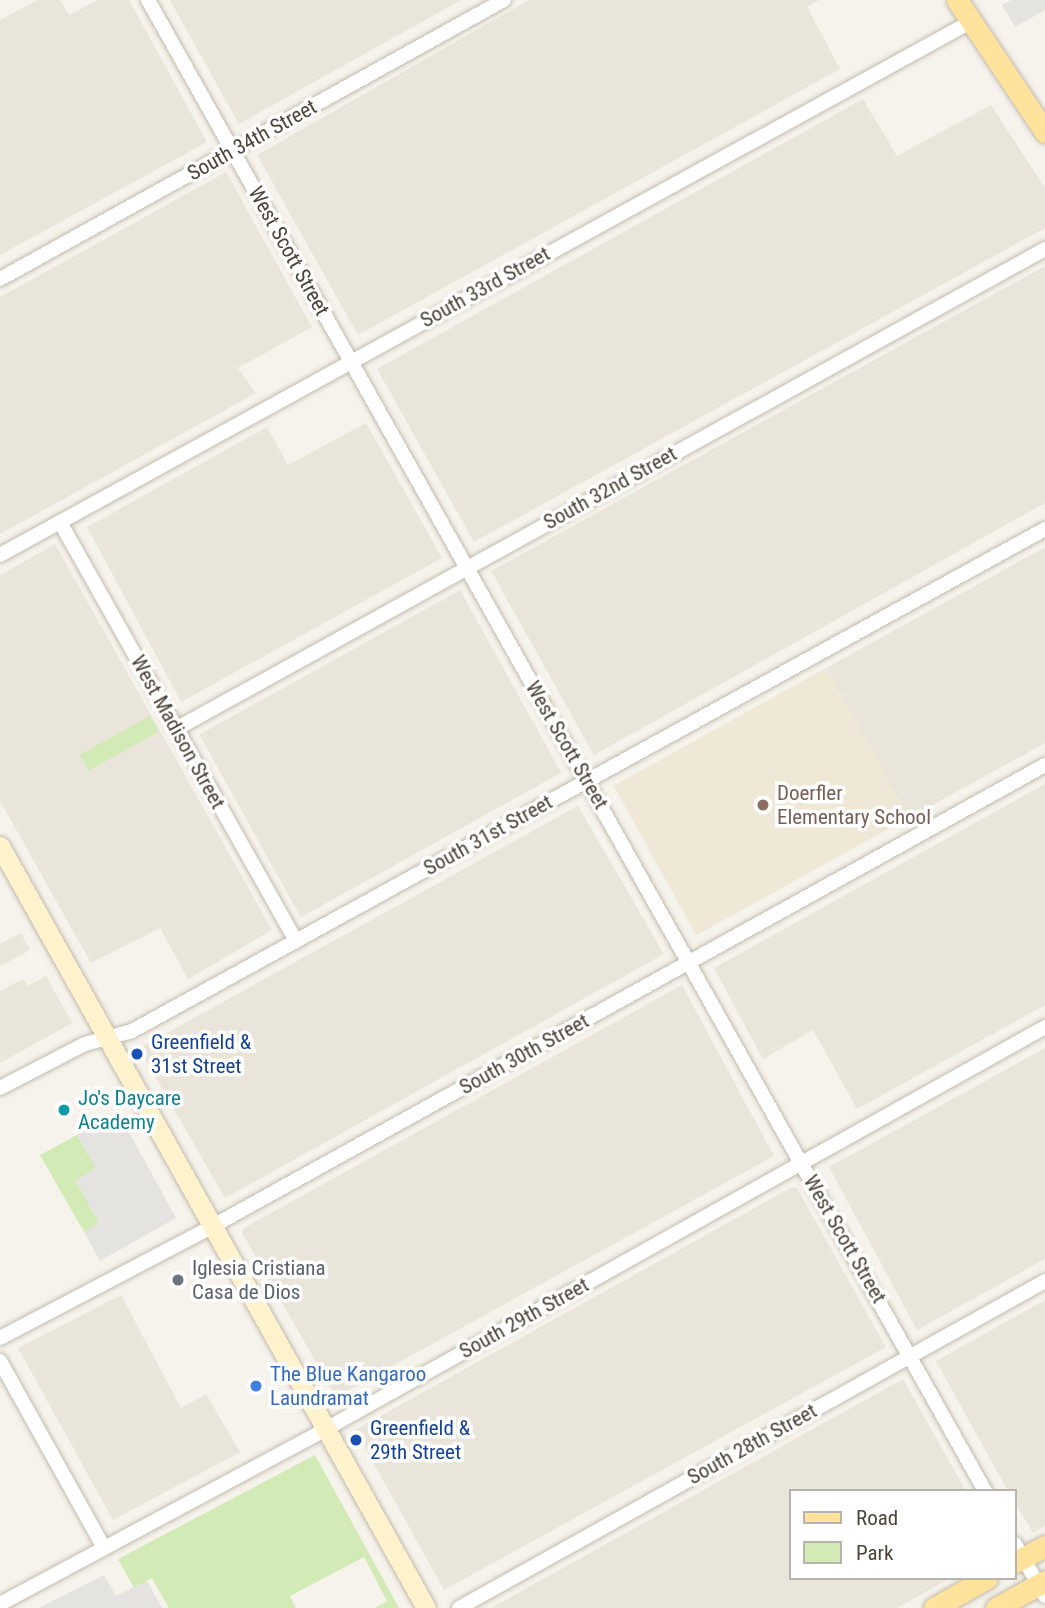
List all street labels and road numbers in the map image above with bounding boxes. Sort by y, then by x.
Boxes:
street label: South 34th Street [183,94,321,186]
street label: West Scott Street [243,182,335,320]
street label: South 33rd Street [416,241,554,333]
street label: South 32nd Street [539,441,681,535]
street label: West Madison Street [125,651,231,813]
street label: West Scott Street [520,676,614,814]
street label: South 31st Street [419,789,557,881]
street label: South 30th Street [455,1008,593,1100]
street label: West Scott Street [798,1170,892,1308]
street label: South 29th Street [455,1272,593,1364]
street label: South 28th Street [683,1398,821,1490]

